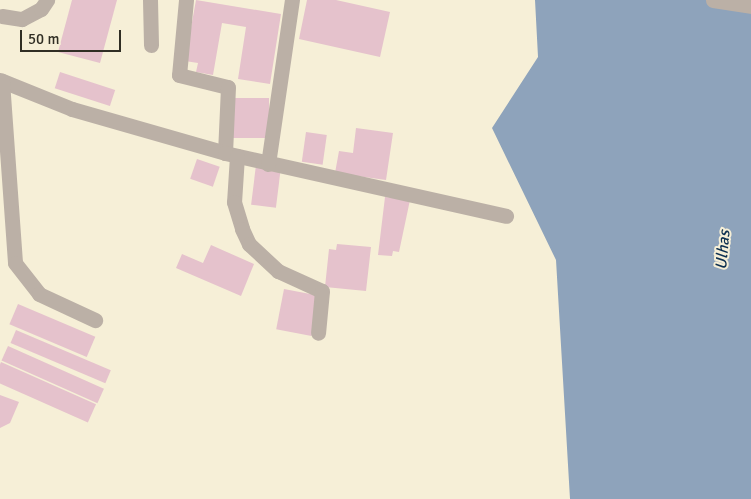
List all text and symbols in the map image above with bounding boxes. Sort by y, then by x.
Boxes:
scale bar [22,20,124,52]
text: 50 m [28,30,59,48]
water label: Ulhas [712,230,734,270]

